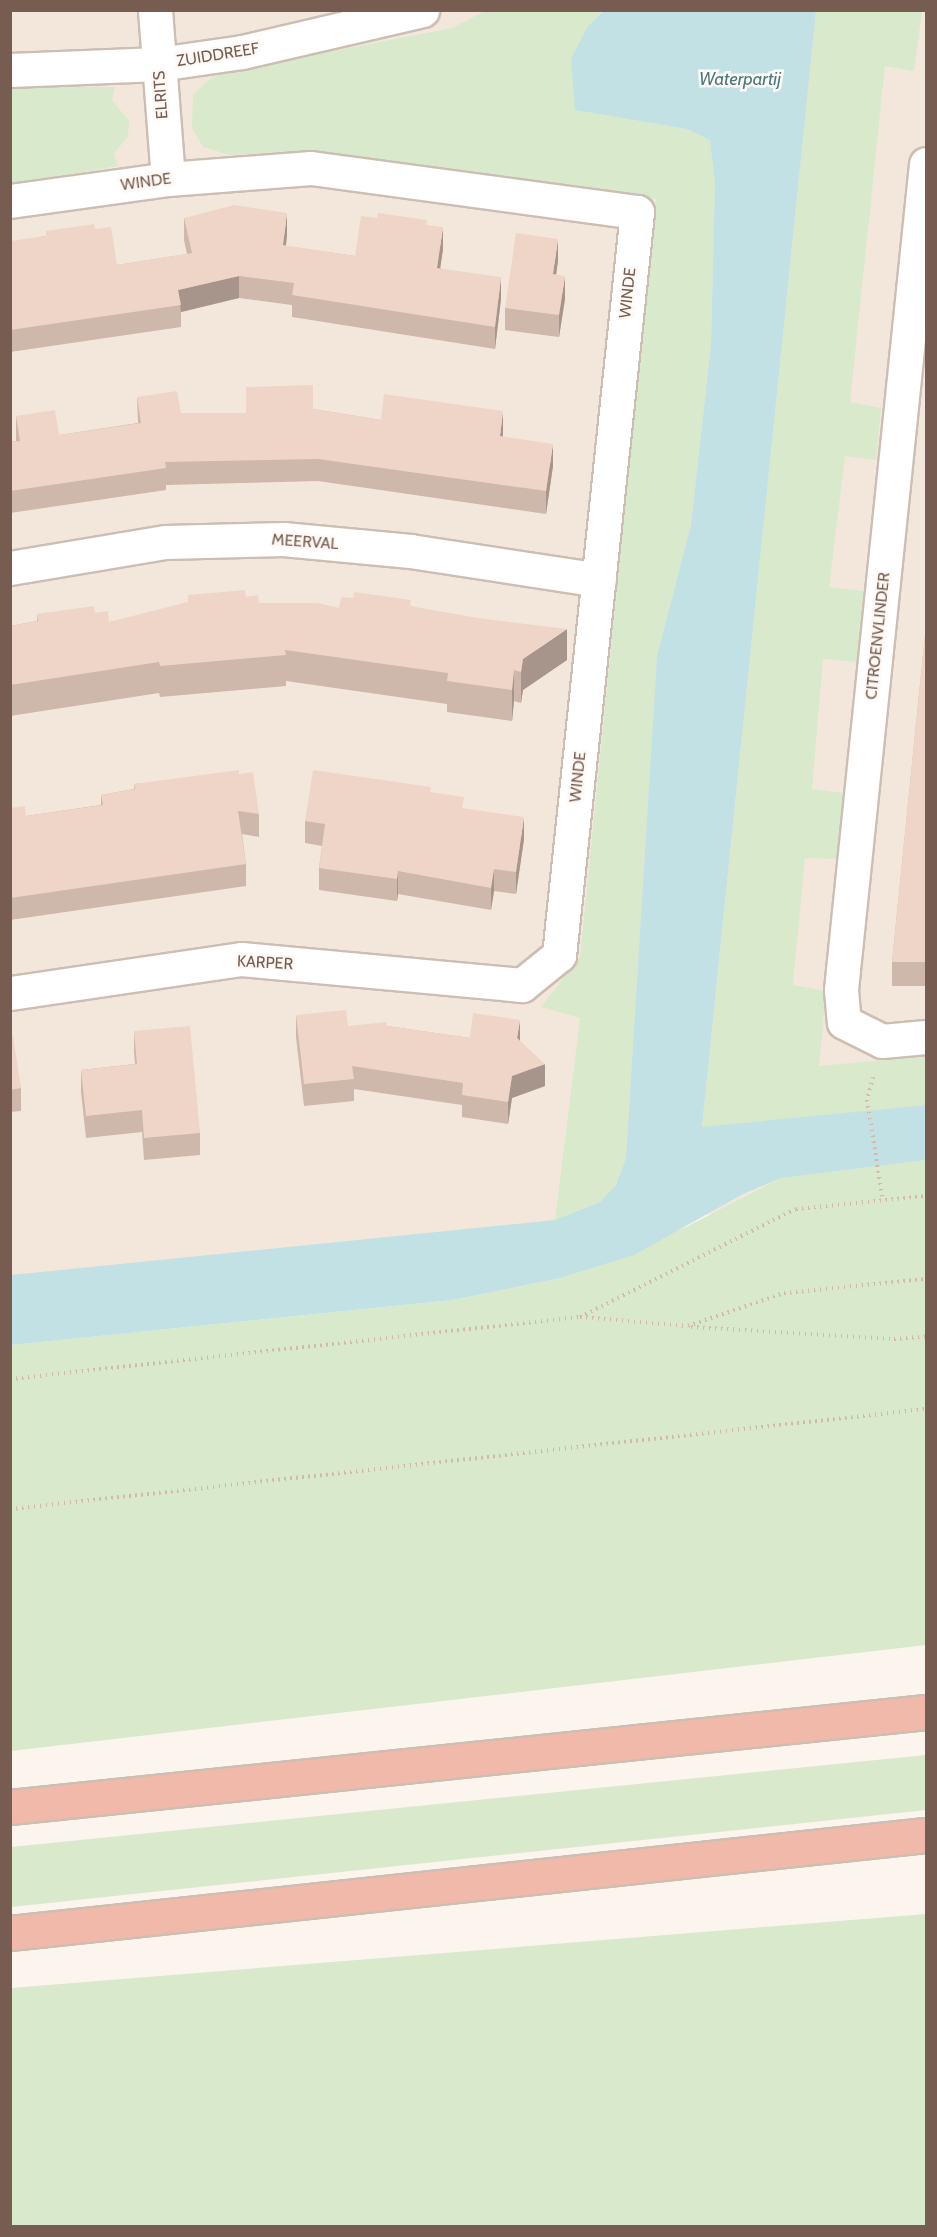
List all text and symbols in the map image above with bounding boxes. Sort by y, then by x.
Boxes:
street label: ZUIDDREEF [175,39,261,71]
water label: Waterpartij [699,68,781,90]
street label: ELRITS [150,70,172,120]
street label: WINDE [119,169,173,195]
street label: WINDE [616,267,640,319]
street label: MEERVAL [271,530,339,554]
street label: CITROENVLINDER [862,571,894,701]
street label: WINDE [566,751,590,803]
street label: KARPER [236,952,294,974]

